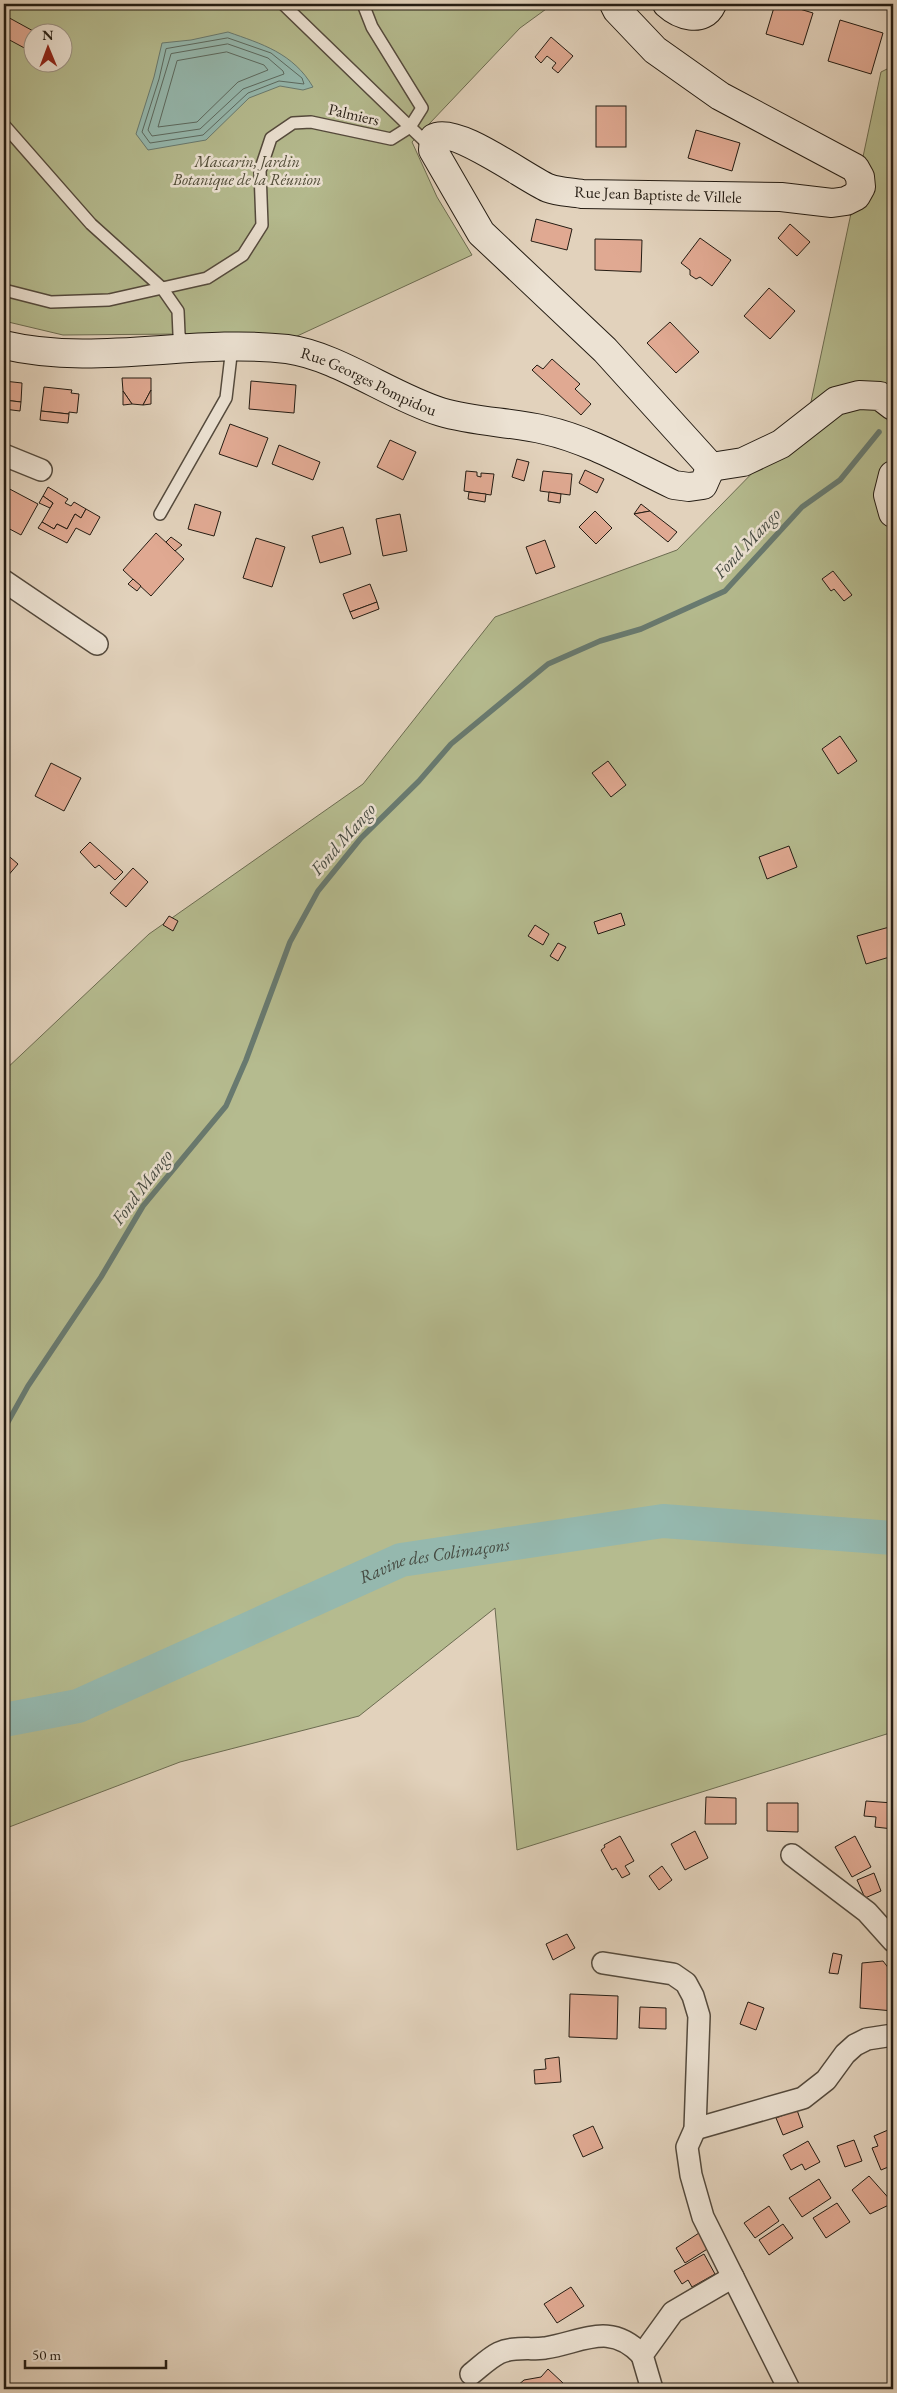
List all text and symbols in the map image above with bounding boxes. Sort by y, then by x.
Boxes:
north arrow [22,22,72,72]
text: N [42,26,54,44]
street label: Palmiers [326,98,381,130]
park label: Mascarin, Jardin Botanique de la Réunion [172,151,321,191]
street label: Rue Jean Baptiste de Villele [574,181,742,208]
street label: Rue Georges Pompidou [298,342,440,421]
water label: Fond Mango [707,502,786,584]
water label: Fond Mango [304,798,381,881]
water label: Fond Mango [105,1144,178,1230]
water label: Ravine des Colimaçons [355,1532,512,1589]
scale bar [25,2338,166,2370]
text: 50 m [32,2345,61,2364]

